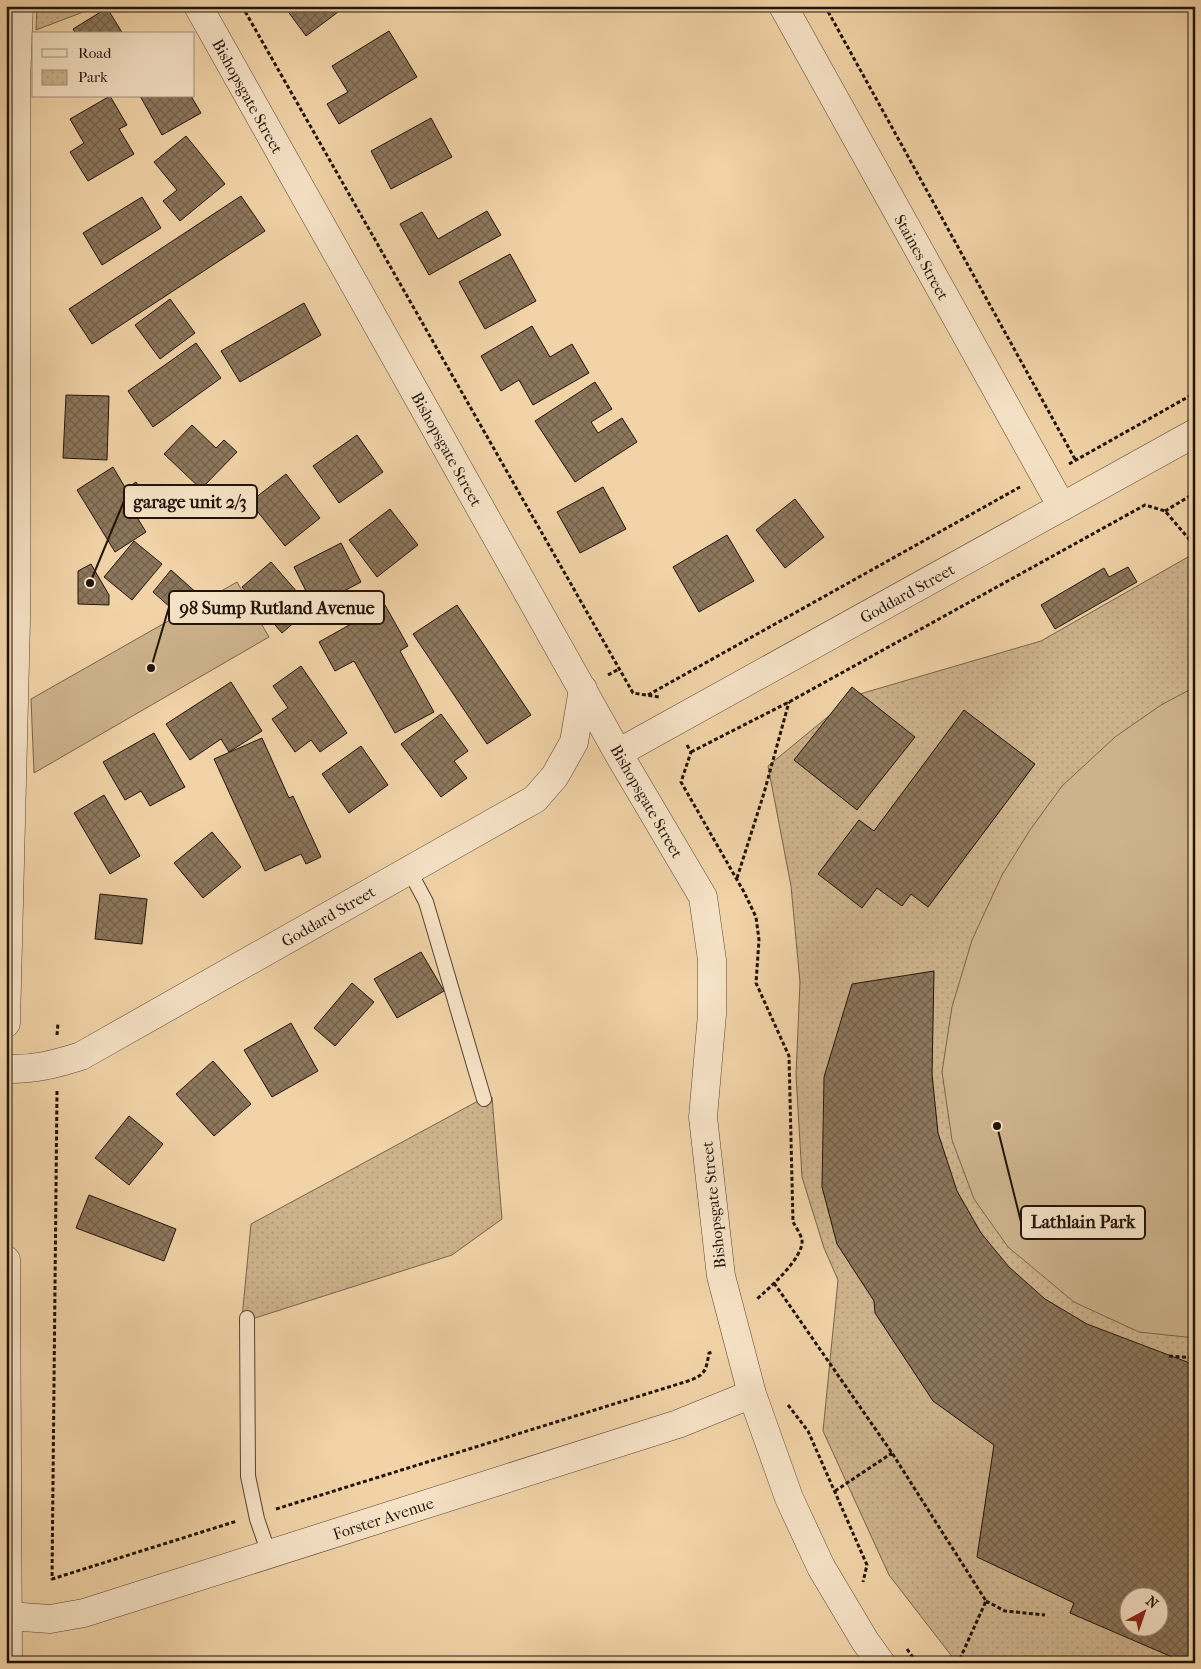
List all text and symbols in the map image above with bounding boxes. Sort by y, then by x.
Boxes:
legend [32,32,195,98]
street label: Bishopsgate Street [208,36,287,157]
text: Road [78,44,112,62]
text: Park [78,68,108,86]
street label: Staines Street [890,211,953,304]
street label: Bishopsgate Street [407,389,486,510]
callout: garage unit 2/3 [124,485,257,518]
text: garage unit 2/3 [133,492,247,513]
street label: Goddard Street [857,559,958,627]
callout: 98 Sump Rutland Avenue [169,591,384,624]
text: 98 Sump Rutland Avenue [178,598,375,619]
street label: Bishopsgate Street [606,741,687,862]
street label: Goddard Street [278,882,379,951]
street label: Bishopsgate Street [697,1140,730,1269]
callout: Lathlain Park [1021,1206,1145,1239]
text: Lathlain Park [1031,1212,1136,1233]
street label: Forster Avenue [330,1493,436,1544]
north arrow [1118,1586,1168,1636]
text: N [1143,1592,1162,1613]

